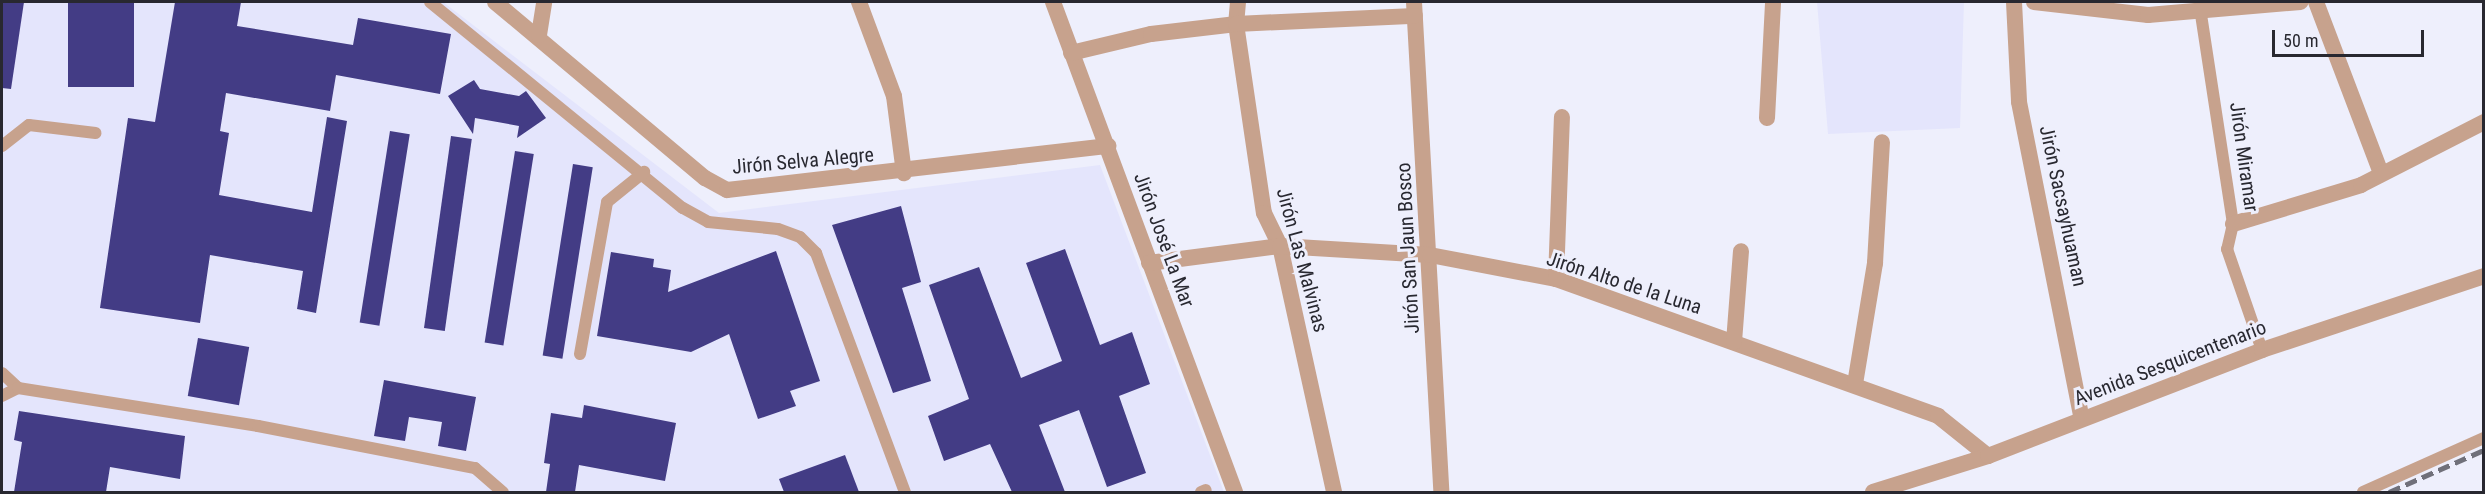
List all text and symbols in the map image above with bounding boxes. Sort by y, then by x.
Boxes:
scale bar [2275,18,2426,56]
text: 50 m [2283,30,2318,51]
street label: Jirón Miramar [2224,101,2264,213]
street label: Jirón Sacsayhuaman [2034,123,2092,289]
street label: Jirón Selva Alegre [731,143,875,179]
street label: Jirón San Jaun Bosco [1392,162,1424,334]
street label: Jirón José La Mar [1128,169,1200,311]
street label: Jirón Las Malvinas [1271,185,1333,335]
street label: Jirón Alto de la Luna [1543,247,1705,319]
street label: Avenida Sesquicentenario [2071,315,2269,411]

